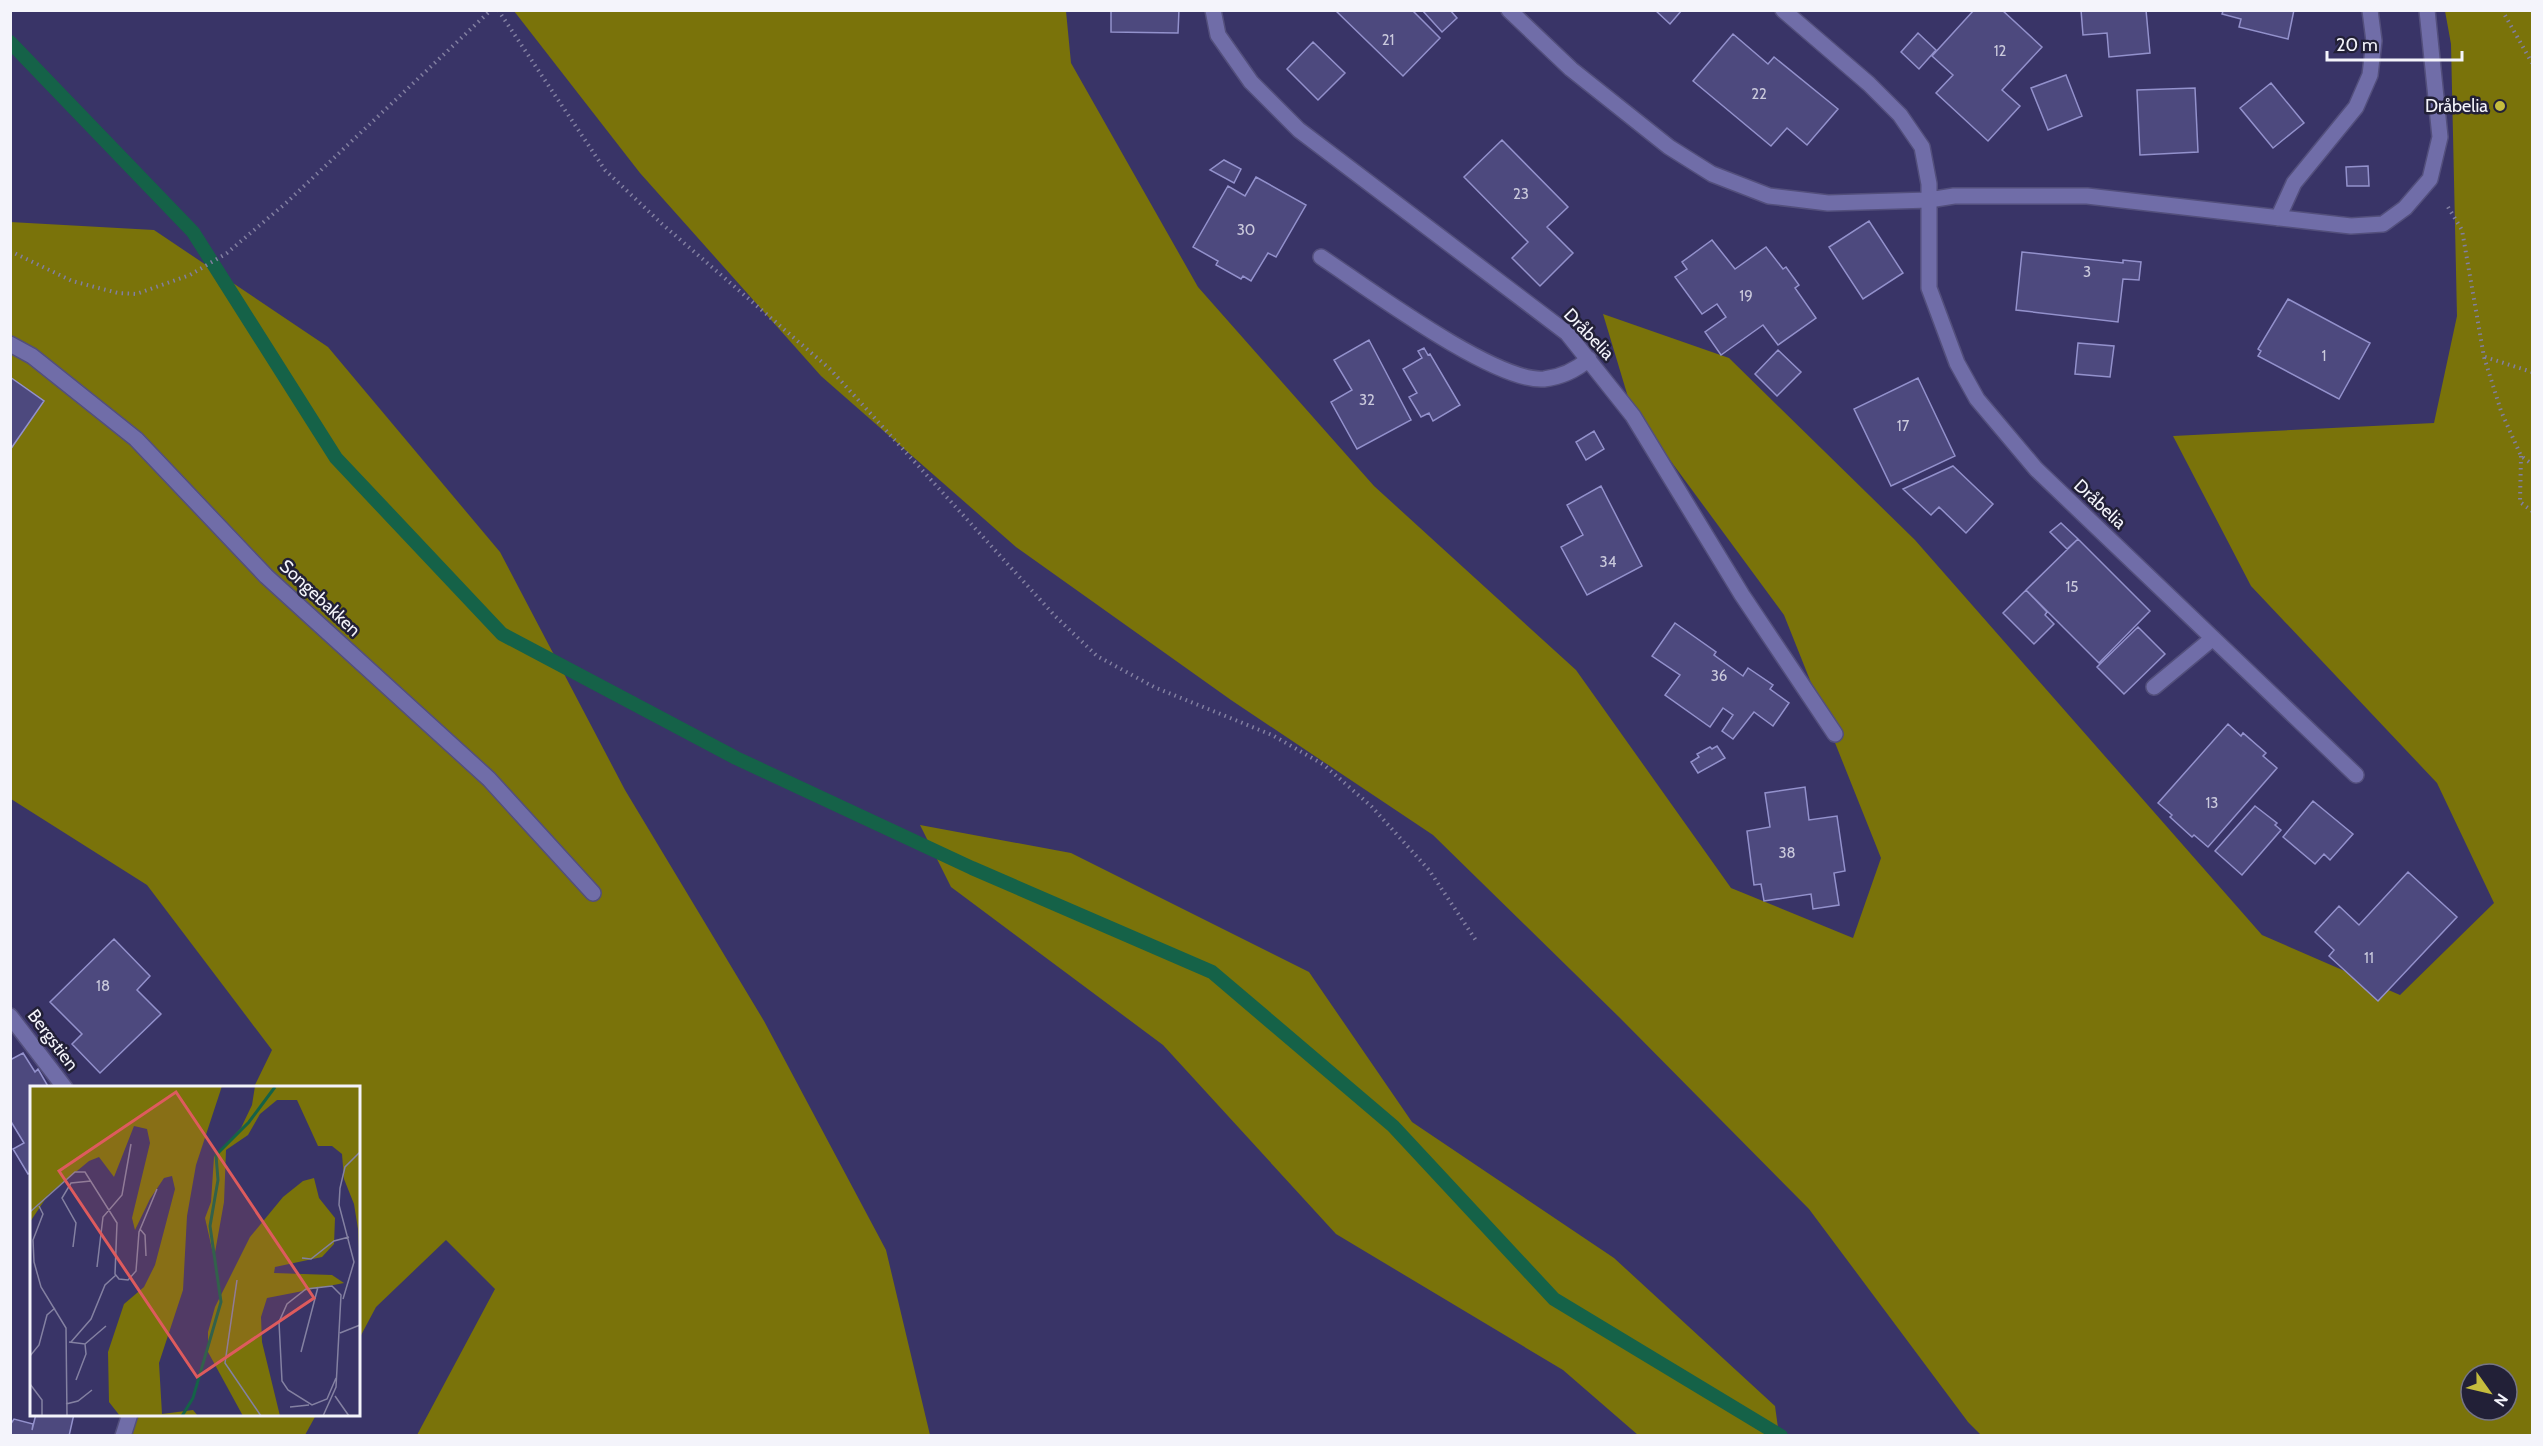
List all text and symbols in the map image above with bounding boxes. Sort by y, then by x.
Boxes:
scale bar [2327,24,2462,62]
house number: 21 [1382,31,1394,49]
text: 20 m [2336,34,2378,56]
house number: 12 [1994,42,2007,60]
house number: 22 [1751,85,1767,103]
place label: Dråbelia [2425,95,2488,117]
marker: Dråbelia [2493,99,2507,113]
house number: 23 [1513,185,1529,203]
house number: 30 [1237,221,1255,239]
house number: 3 [2083,263,2091,281]
house number: 19 [1739,287,1753,305]
street label: Dråbelia [1559,304,1619,365]
house number: 1 [2322,347,2326,365]
house number: 32 [1359,391,1375,409]
house number: 17 [1897,417,1910,435]
street label: Dråbelia [2069,474,2131,534]
house number: 34 [1600,553,1617,571]
street label: Songebakken [275,555,365,641]
house number: 15 [2065,578,2079,596]
house number: 36 [1711,667,1727,685]
house number: 13 [2205,794,2219,812]
house number: 38 [1778,844,1796,862]
house number: 11 [2364,949,2374,967]
house number: 18 [96,977,110,995]
street label: Bergstien [23,1005,83,1075]
inset map [30,1086,360,1416]
north arrow [2459,1362,2519,1422]
text: N [2490,1390,2512,1410]

